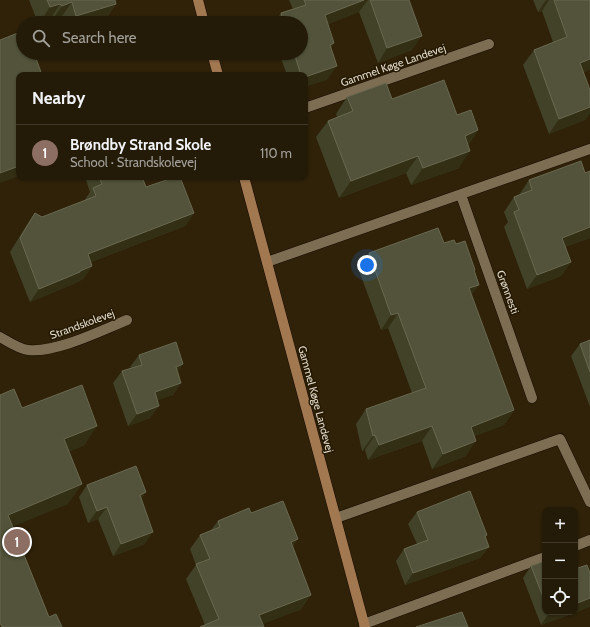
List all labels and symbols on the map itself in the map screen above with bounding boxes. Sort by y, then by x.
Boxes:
street label: Gammel Køge Landevej [339,40,447,90]
your location [357,255,377,275]
street label: Grønnesti [494,268,522,316]
street label: Strandskolevej [48,306,116,342]
street label: Gammel Køge Landevej [295,344,337,454]
pin: 1 [4,527,30,557]

